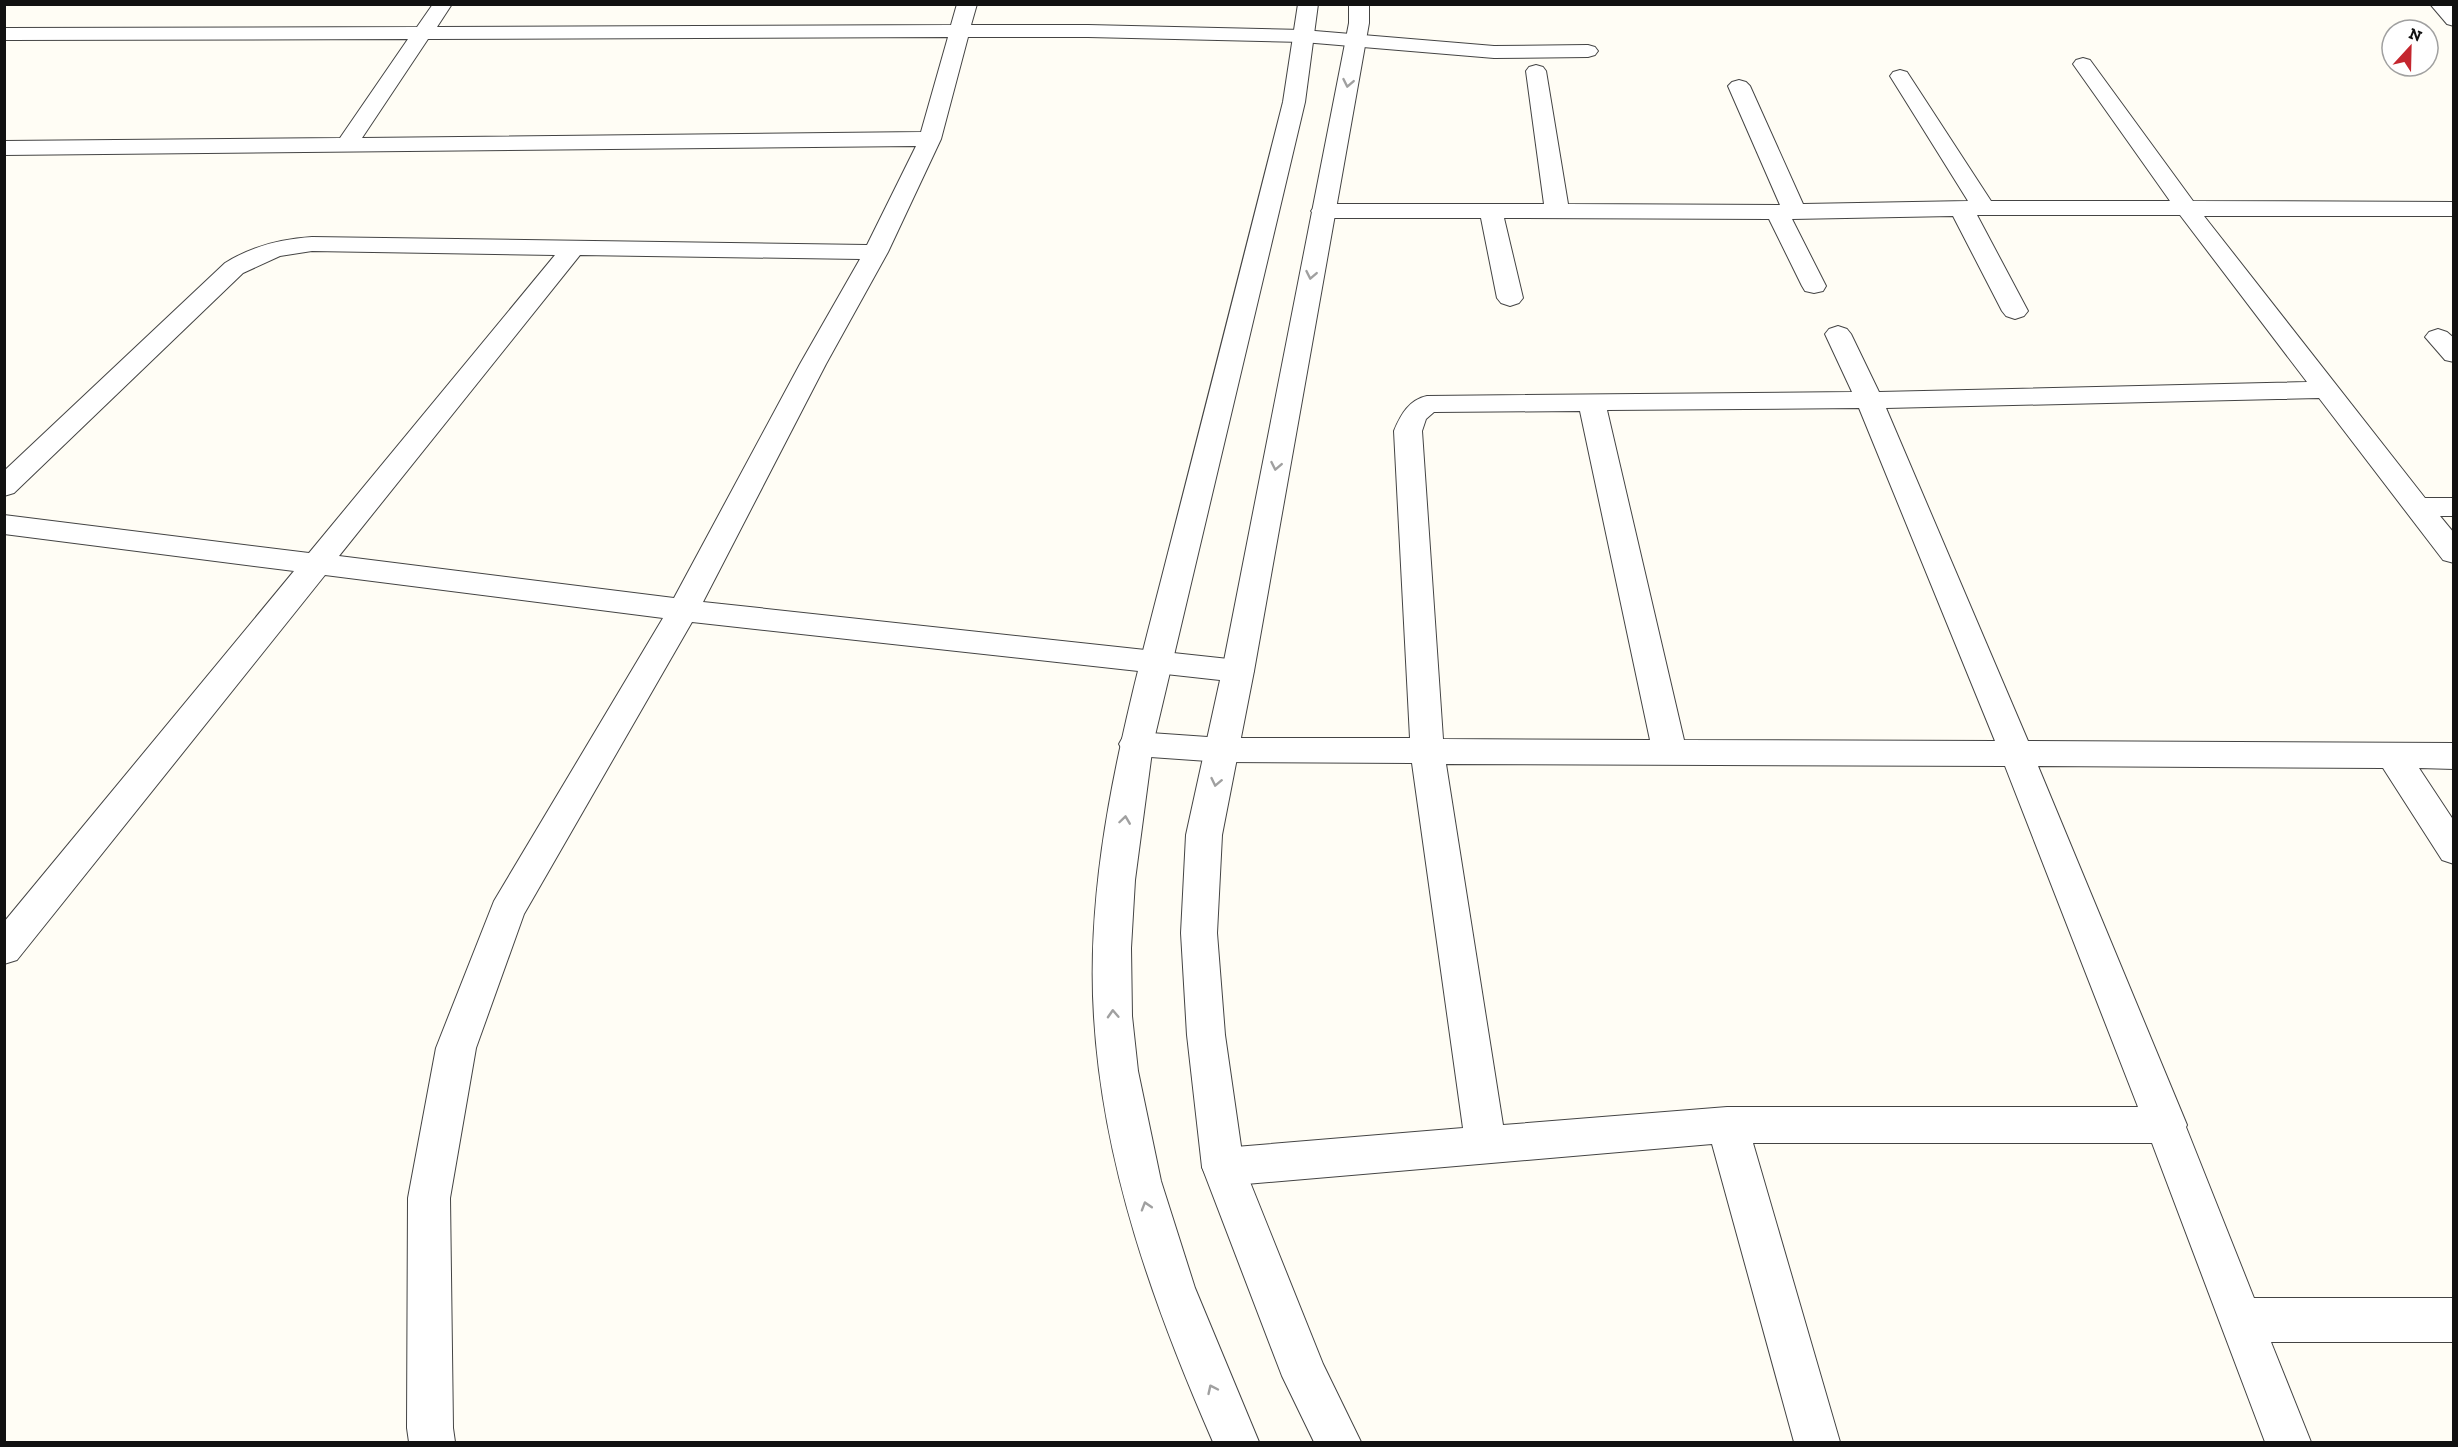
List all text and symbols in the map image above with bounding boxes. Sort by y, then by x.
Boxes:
north arrow [2380,18,2440,78]
text: N [2406,23,2425,46]
one-way arrow [1342,78,1355,88]
one-way arrow [1306,270,1318,279]
one-way arrow [1270,461,1283,471]
one-way arrow [1210,776,1223,786]
one-way arrow [1118,815,1130,824]
one-way arrow [1107,1010,1120,1019]
one-way arrow [1141,1201,1153,1212]
one-way arrow [1207,1385,1219,1396]

